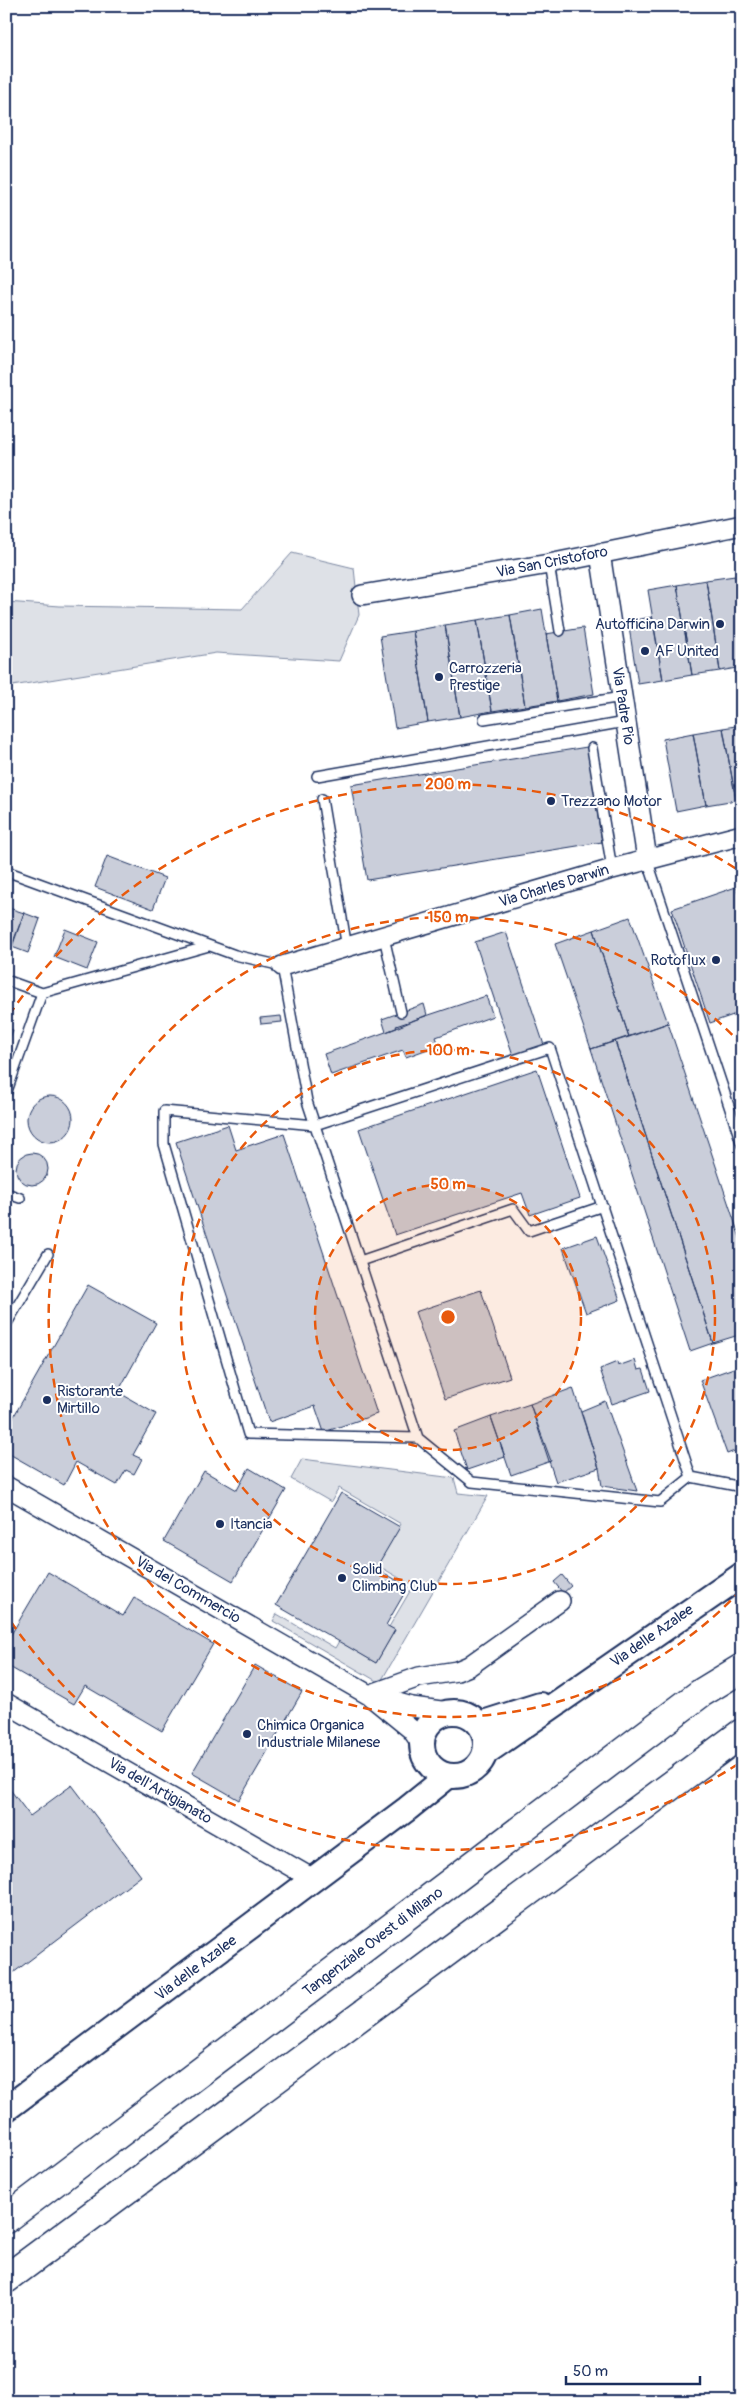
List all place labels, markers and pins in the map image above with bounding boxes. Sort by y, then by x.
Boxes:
place label: Autofficina Darwin [595,615,710,634]
marker: Autofficina Darwin [714,618,726,630]
place label: AF United [655,642,719,661]
marker: AF United [639,645,651,657]
place label: Carrozzeria Prestige [449,659,522,695]
marker: Carrozzeria Prestige [433,671,445,683]
place label: Trezzano Motor [561,792,663,811]
marker: Trezzano Motor [545,795,557,807]
place label: Rotoflux [650,951,706,970]
marker: Rotoflux [710,954,722,966]
centre of rings [439,1308,457,1326]
place label: Ristorante Mirtillo [57,1382,123,1418]
marker: Ristorante Mirtillo [41,1394,53,1406]
place label: Itancia [230,1515,273,1534]
marker: Itancia [214,1518,226,1530]
place label: Solid Climbing Club [352,1560,437,1596]
marker: Solid Climbing Club [336,1572,348,1584]
place label: Chimica Organica Industriale Milanese [257,1716,381,1752]
marker: Chimica Organica Industriale Milanese [241,1728,253,1740]

